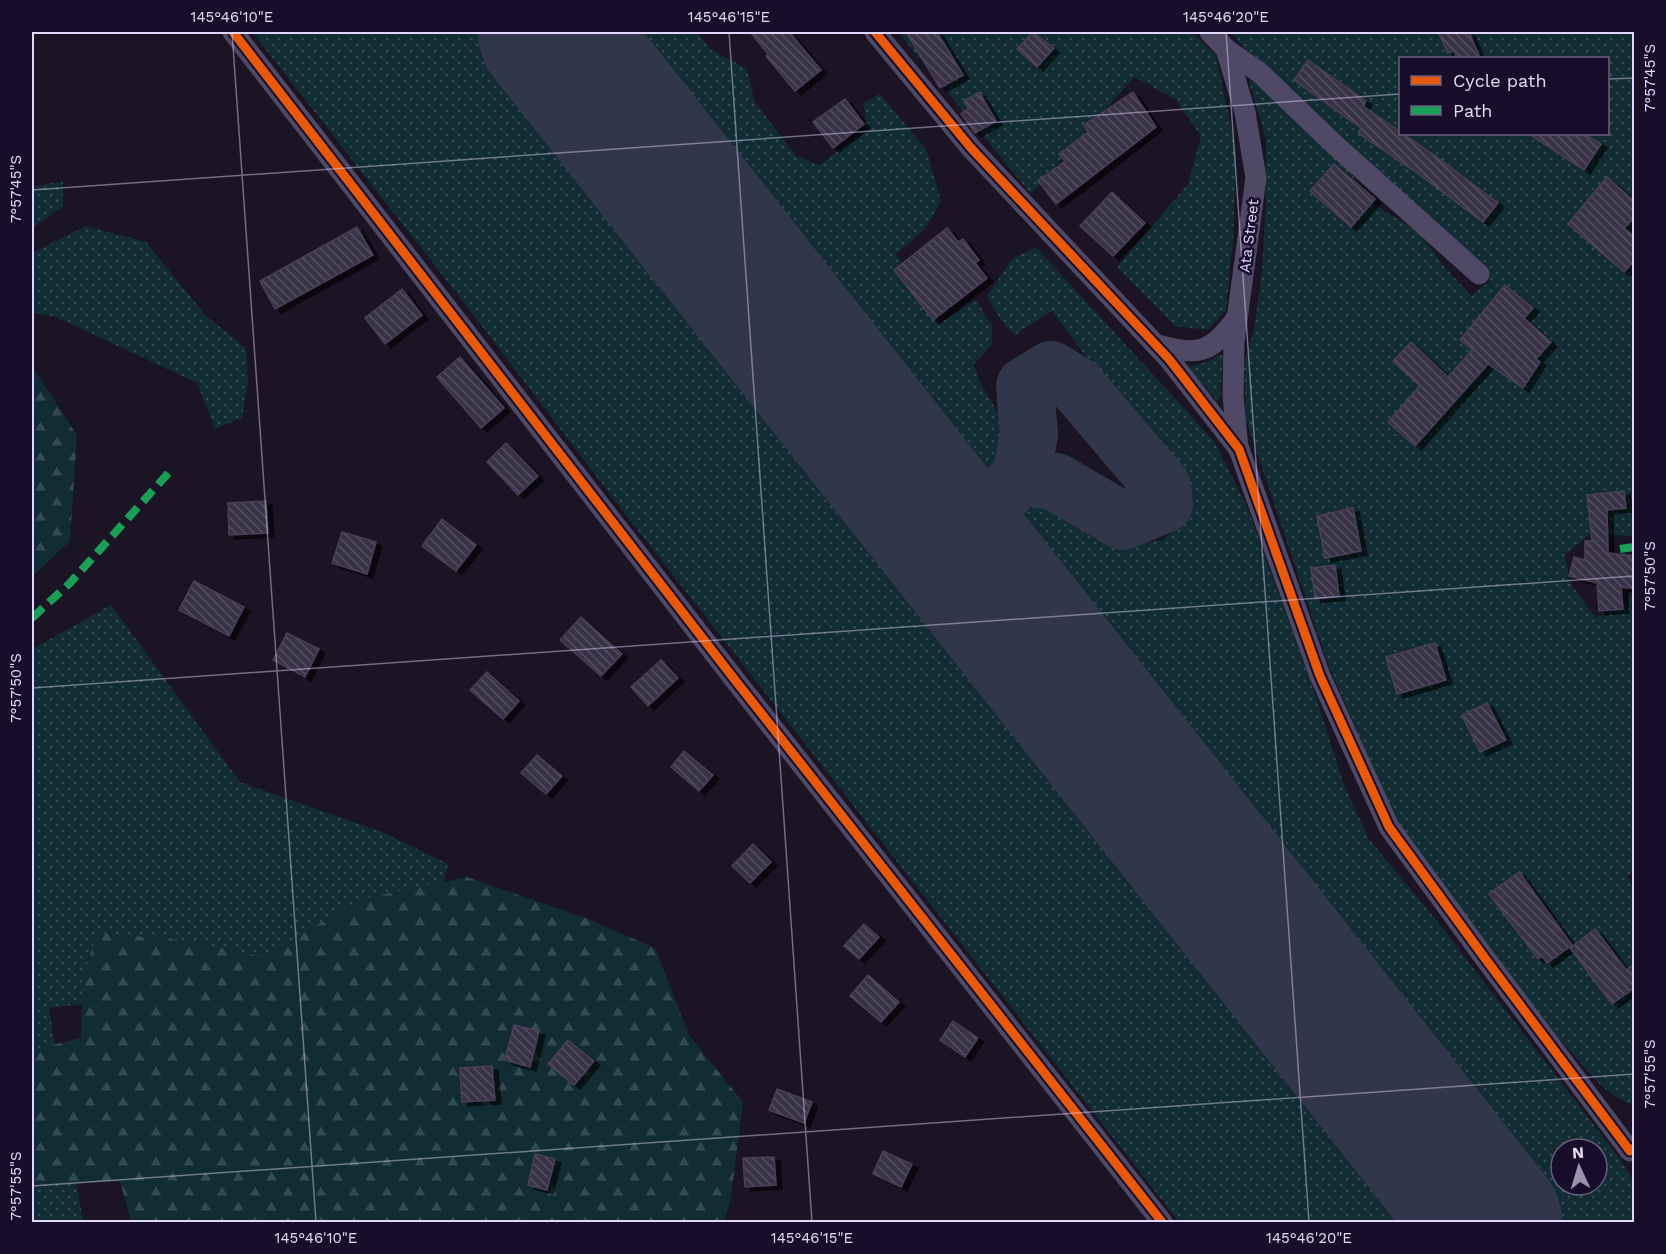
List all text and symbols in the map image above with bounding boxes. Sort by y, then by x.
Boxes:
text: 145°46'10"E [191,8,273,26]
text: 145°46'15"E [688,8,770,26]
text: 145°46'20"E [1183,8,1269,26]
text: 7°57'45"S [1641,44,1659,112]
legend [1399,57,1609,135]
text: Cycle path [1453,70,1547,91]
text: Path [1453,100,1493,121]
text: 7°57'45"S [7,155,25,223]
street label: Ata Street [1236,197,1263,274]
text: 7°57'50"S [1641,541,1659,611]
text: 7°57'50"S [7,653,25,723]
text: 7°57'55"S [1641,1039,1659,1109]
north arrow [1549,1137,1609,1197]
text: N [1571,1143,1585,1162]
text: 7°57'55"S [7,1151,25,1221]
text: 145°46'10"E [275,1229,357,1247]
text: 145°46'15"E [771,1229,853,1247]
text: 145°46'20"E [1266,1229,1352,1247]

